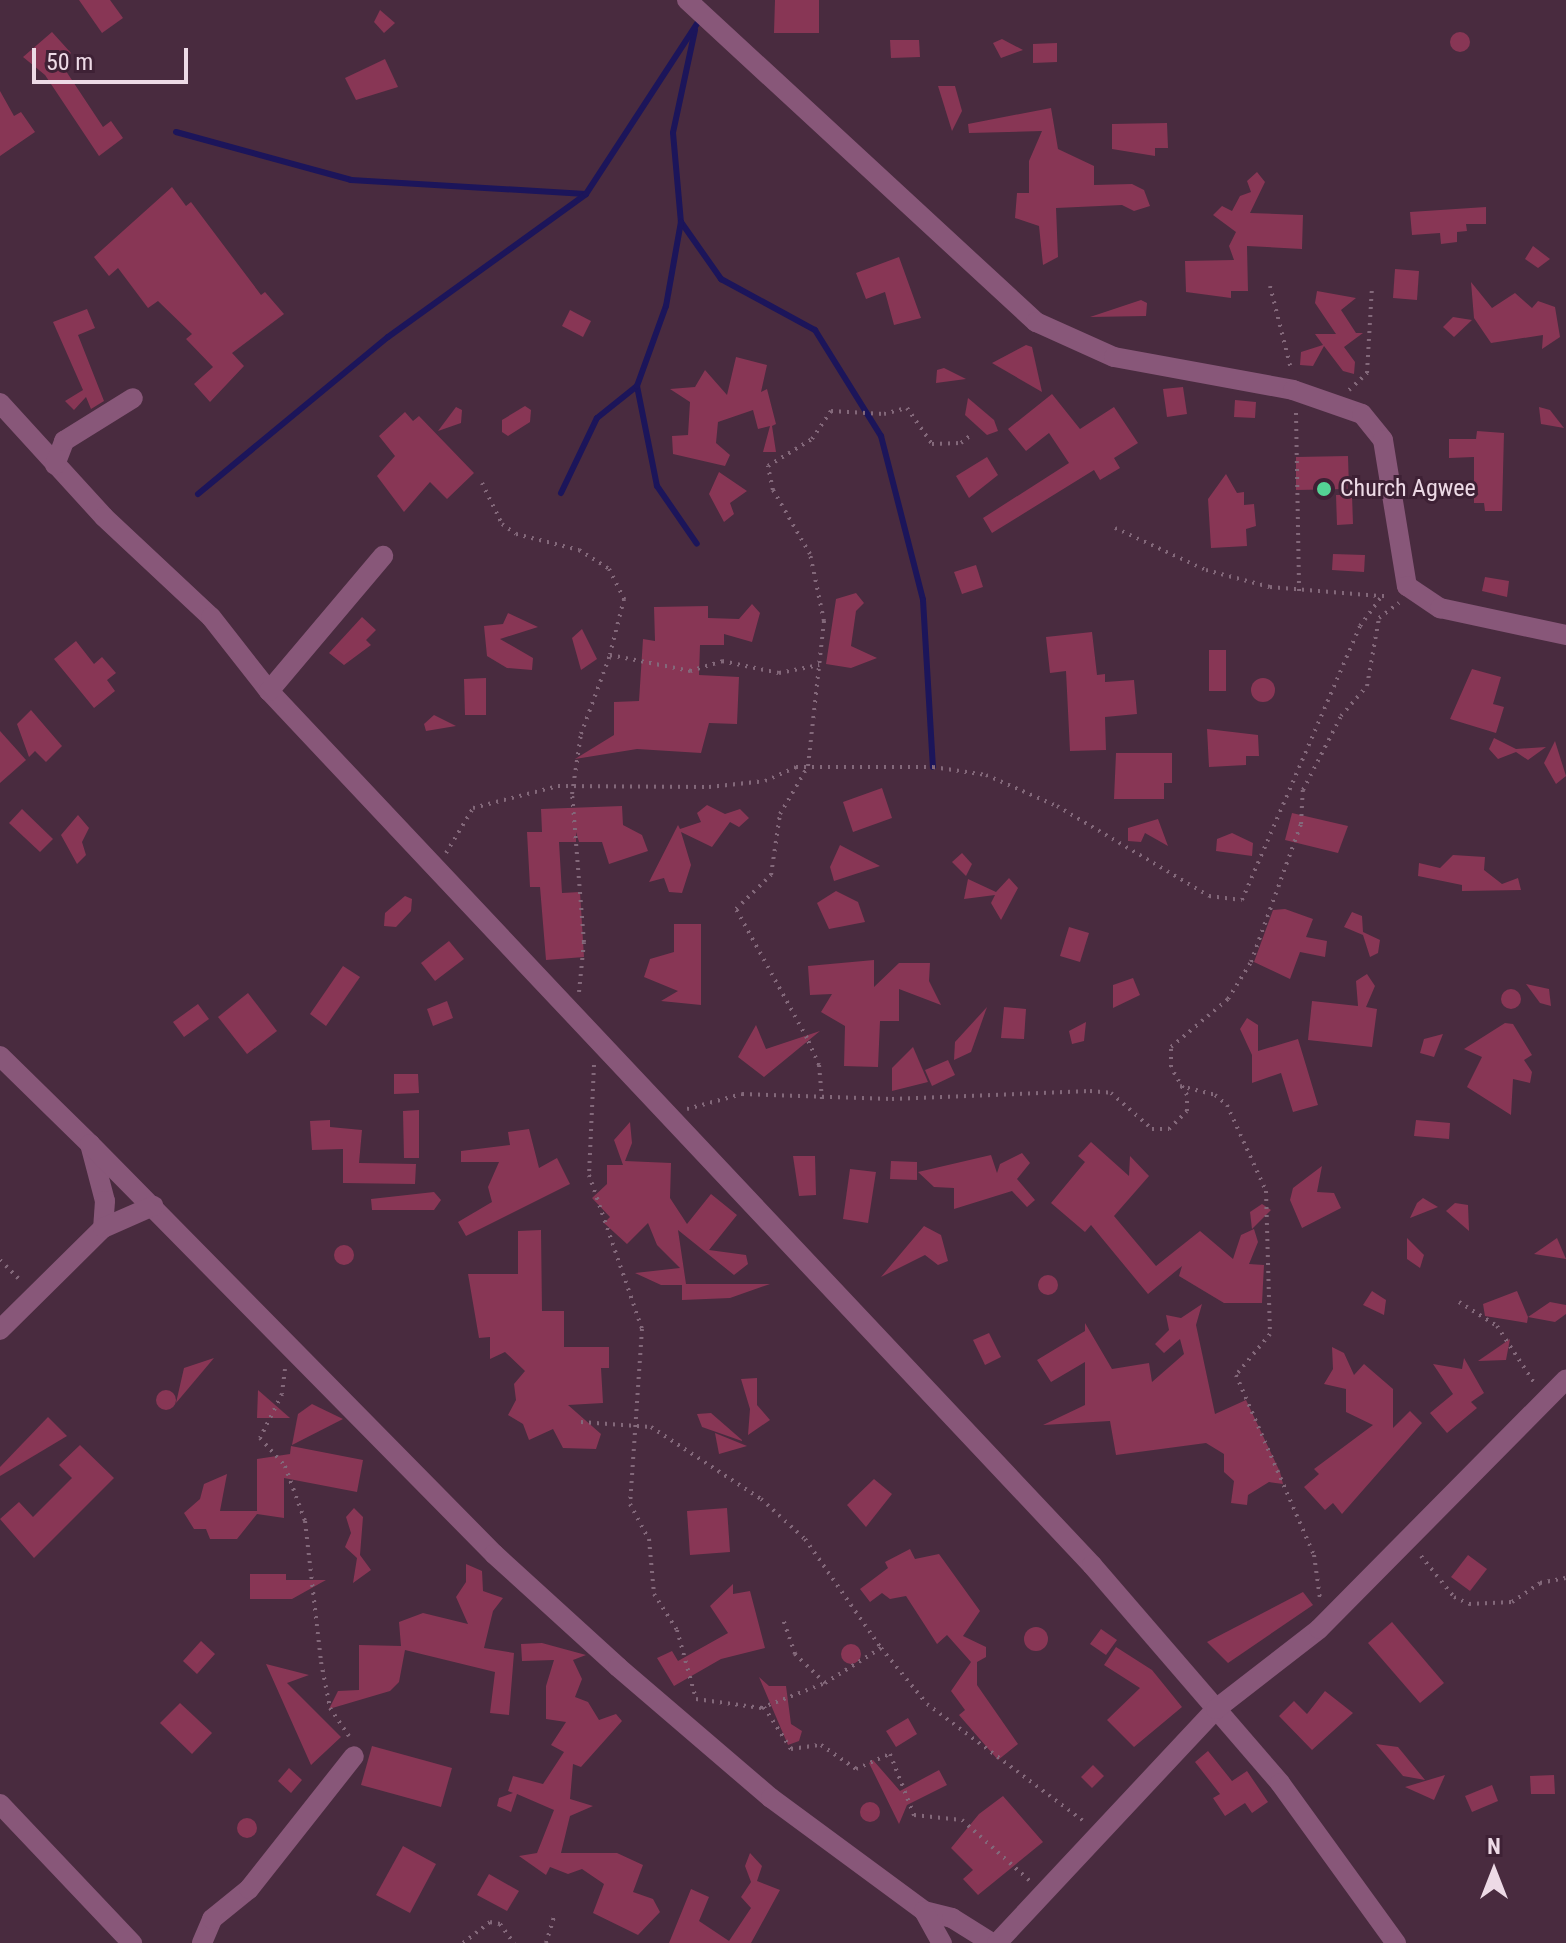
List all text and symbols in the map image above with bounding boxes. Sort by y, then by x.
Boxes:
scale bar [36,32,192,82]
text: 50 m [46,48,93,76]
place label: Church Agwee [1340,475,1476,503]
marker: Church Agwee [1315,480,1333,498]
north arrow [1454,1831,1534,1911]
text: N [1487,1834,1501,1859]

